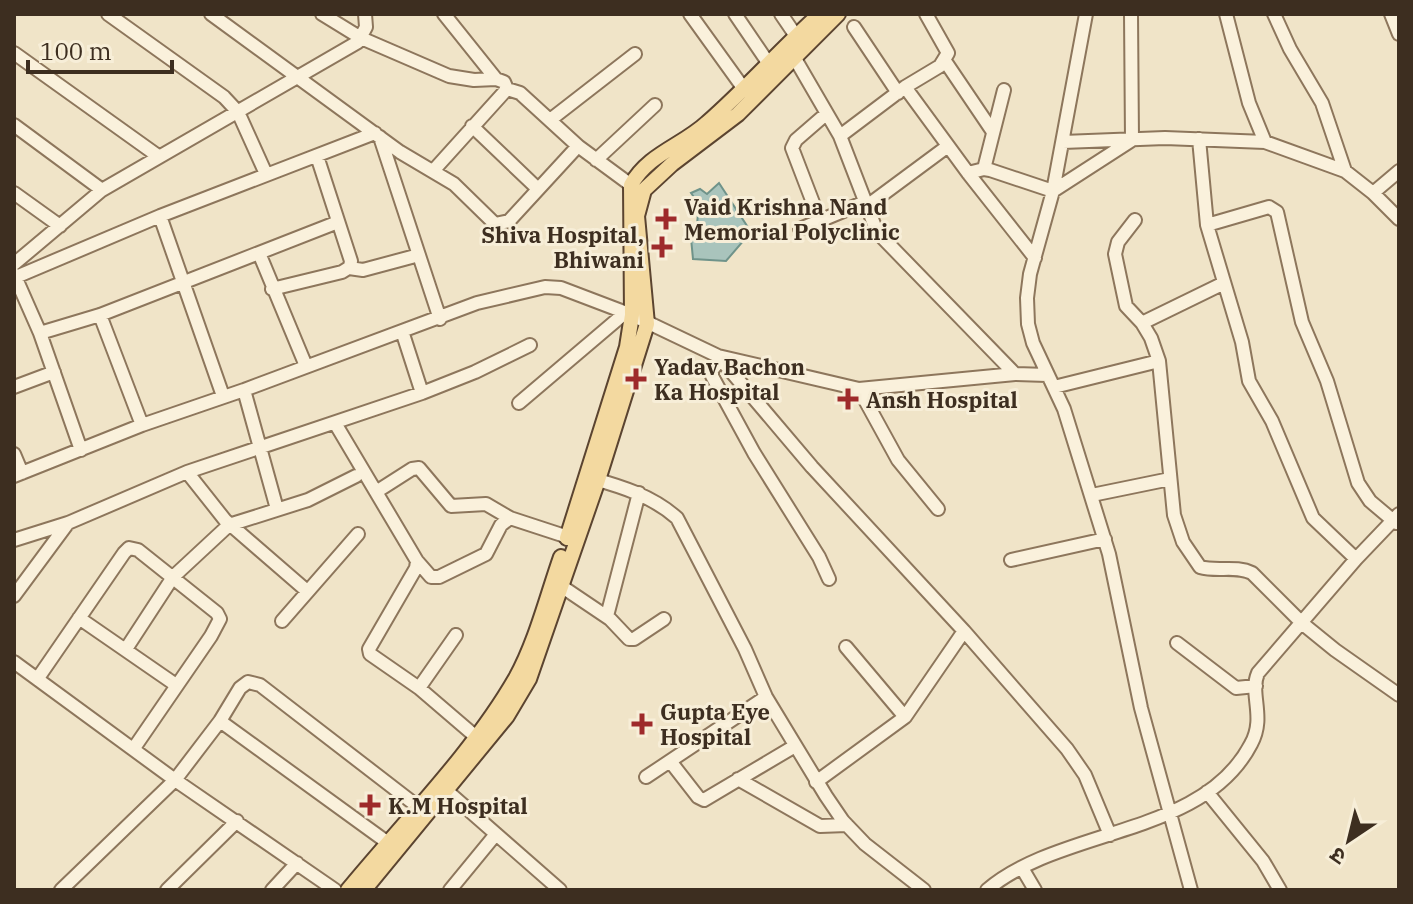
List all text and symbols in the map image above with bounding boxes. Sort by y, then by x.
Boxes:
scale bar [28,24,172,74]
text: 100 m [40,35,112,67]
place label: Vaid Krishna Nand Memorial Polyclinic [684,192,900,246]
marker: Vaid Krishna Nand Memorial Polyclinic [655,208,677,230]
place label: Shiva Hospital, Bhiwani [481,220,644,274]
marker: Shiva Hospital, Bhiwani [651,236,673,258]
place label: Yadav Bachon Ka Hospital [654,352,805,406]
marker: Yadav Bachon Ka Hospital [625,368,647,390]
place label: Ansh Hospital [866,385,1018,414]
marker: Ansh Hospital [837,388,859,410]
place label: Gupta Eye Hospital [660,697,770,751]
marker: Gupta Eye Hospital [631,713,653,735]
place label: K.M Hospital [388,791,528,820]
marker: K.M Hospital [359,794,381,816]
north arrow [1309,800,1389,880]
text: उ [1323,841,1351,872]

